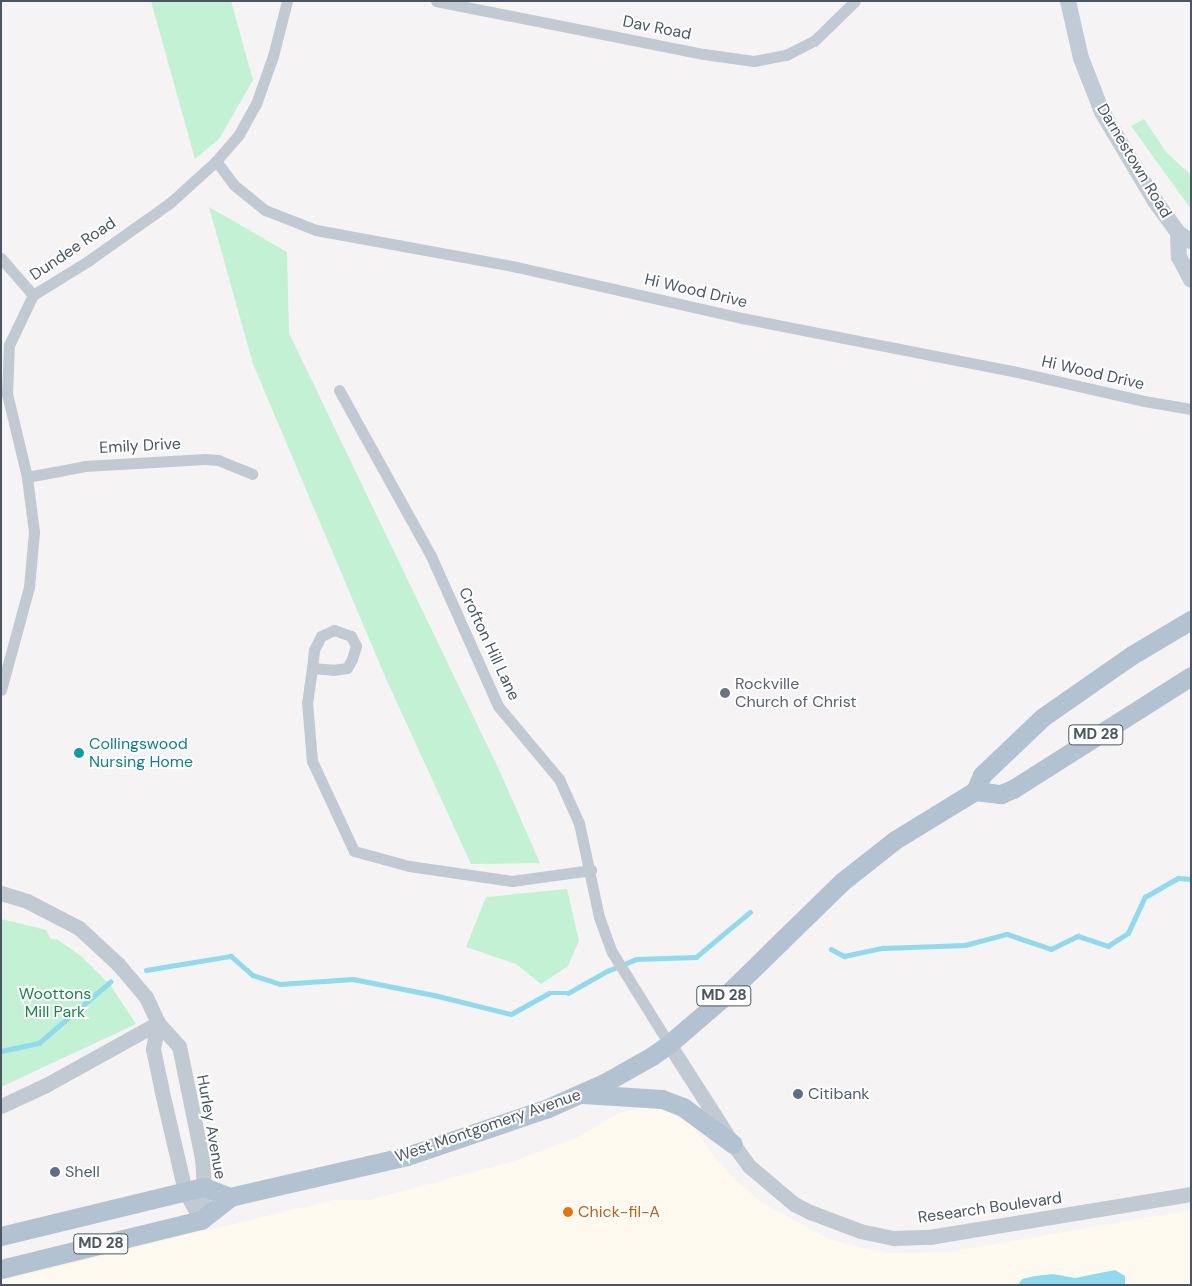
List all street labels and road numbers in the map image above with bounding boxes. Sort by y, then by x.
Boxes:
street label: Dav Road [621,12,693,44]
street label: Darnestown Road [1092,100,1176,222]
street label: Dundee Road [27,213,119,285]
street label: Hi Wood Drive [643,270,749,312]
street label: Hi Wood Drive [1040,352,1146,394]
street label: Emily Drive [99,434,181,458]
street label: Crofton Hill Lane [454,584,524,704]
road number: MD 28 [1067,722,1125,748]
road number: MD 28 [695,984,753,1008]
street label: Hurley Avenue [192,1073,230,1181]
street label: West Montgomery Avenue [393,1085,583,1167]
street label: Research Boulevard [917,1188,1063,1228]
road number: MD 28 [72,1232,130,1256]

